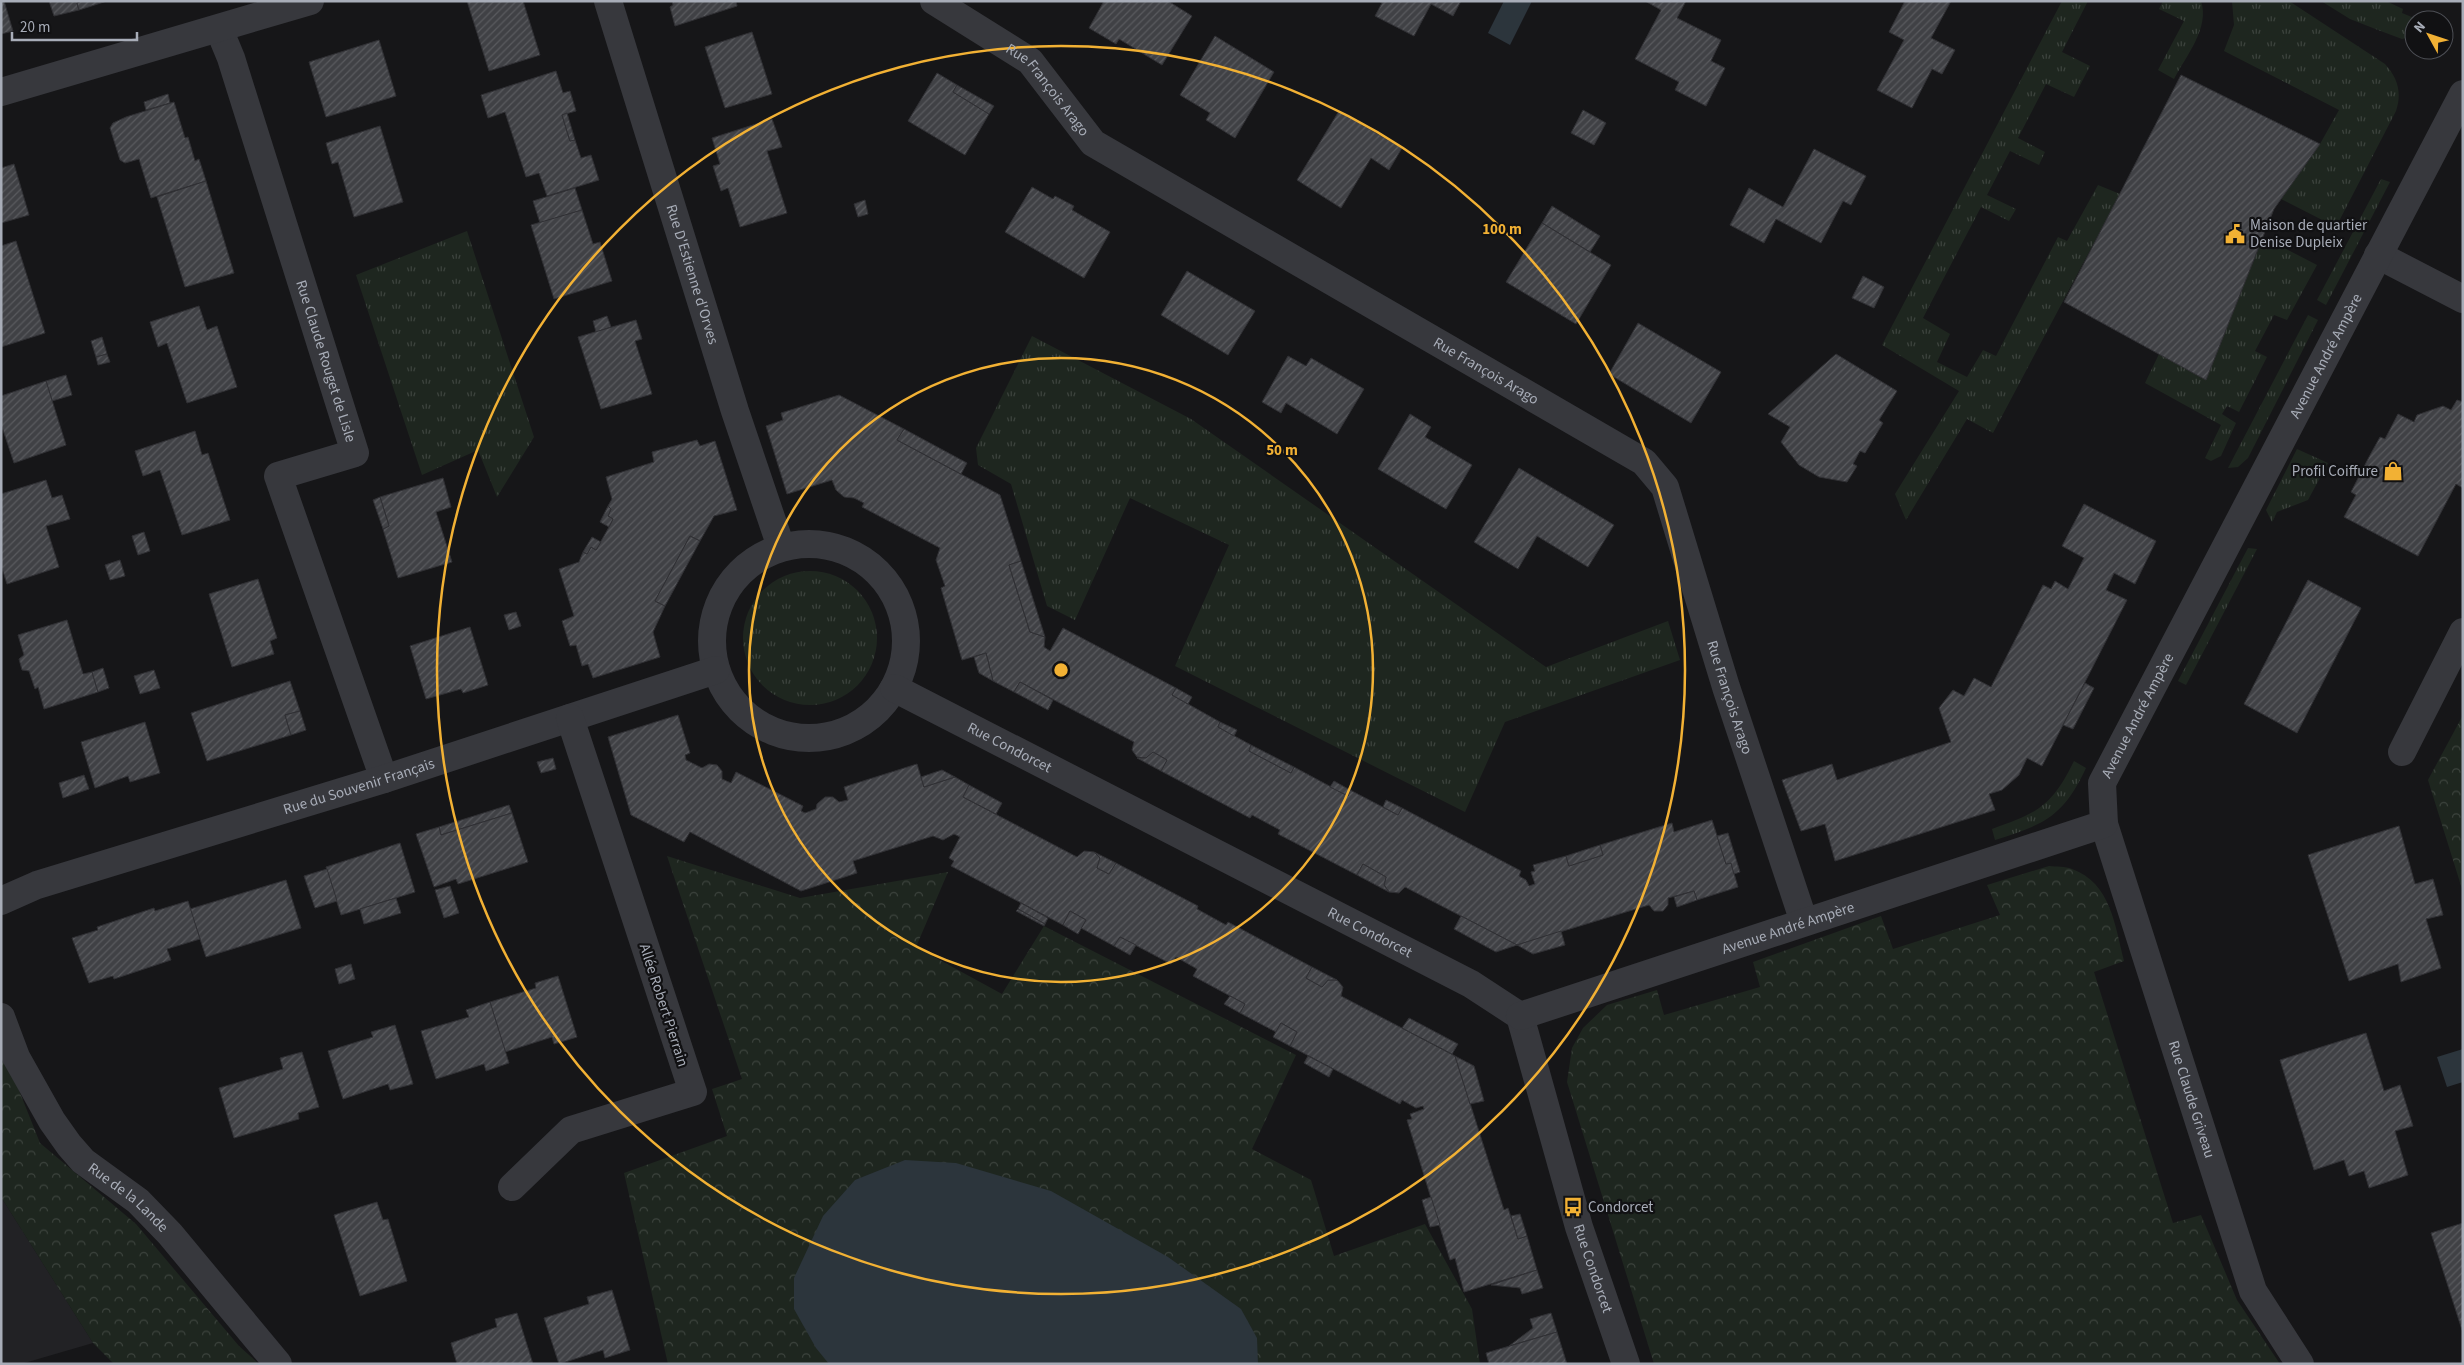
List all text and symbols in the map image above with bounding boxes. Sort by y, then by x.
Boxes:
scale bar [12,10,138,42]
north arrow [2404,10,2454,60]
text: 20 m [20,17,50,38]
text: N [2409,17,2430,37]
street label: Rue François Arago [1002,38,1094,141]
street label: Rue D'Estienne d'Orves [661,202,724,347]
place label: Maison de quartier Denise Dupleix [2250,215,2368,253]
text: 100 m [1482,219,1522,240]
public building icon: Maison de quartier Denise Dupleix [2224,223,2246,245]
street label: Rue Claude Rouget de Lisle [290,277,361,445]
street label: Avenue André Ampère [2285,290,2368,422]
street label: Rue François Arago [1429,332,1543,410]
text: 50 m [1266,440,1298,461]
shop icon: Profil Coiffure [2382,460,2404,482]
place label: Profil Coiffure [2292,461,2378,482]
street label: Rue François Arago [1701,638,1758,757]
street label: Avenue André Ampère [2096,650,2179,782]
centre of rings [1052,661,1070,679]
street label: Rue Condorcet [963,717,1055,778]
street label: Rue du Souvenir Français [281,753,437,820]
street label: Avenue André Ampère [1719,897,1857,960]
street label: Rue Condorcet [1324,902,1416,963]
street label: Allée Robert Pierrain [634,941,693,1069]
street label: Rue Claude Griveau [2163,1038,2220,1161]
street label: Rue de la Lande [83,1158,173,1237]
bus stop icon: Condorcet [1562,1196,1584,1218]
place label: Condorcet [1588,1197,1653,1218]
street label: Rue Condorcet [1568,1221,1618,1316]

